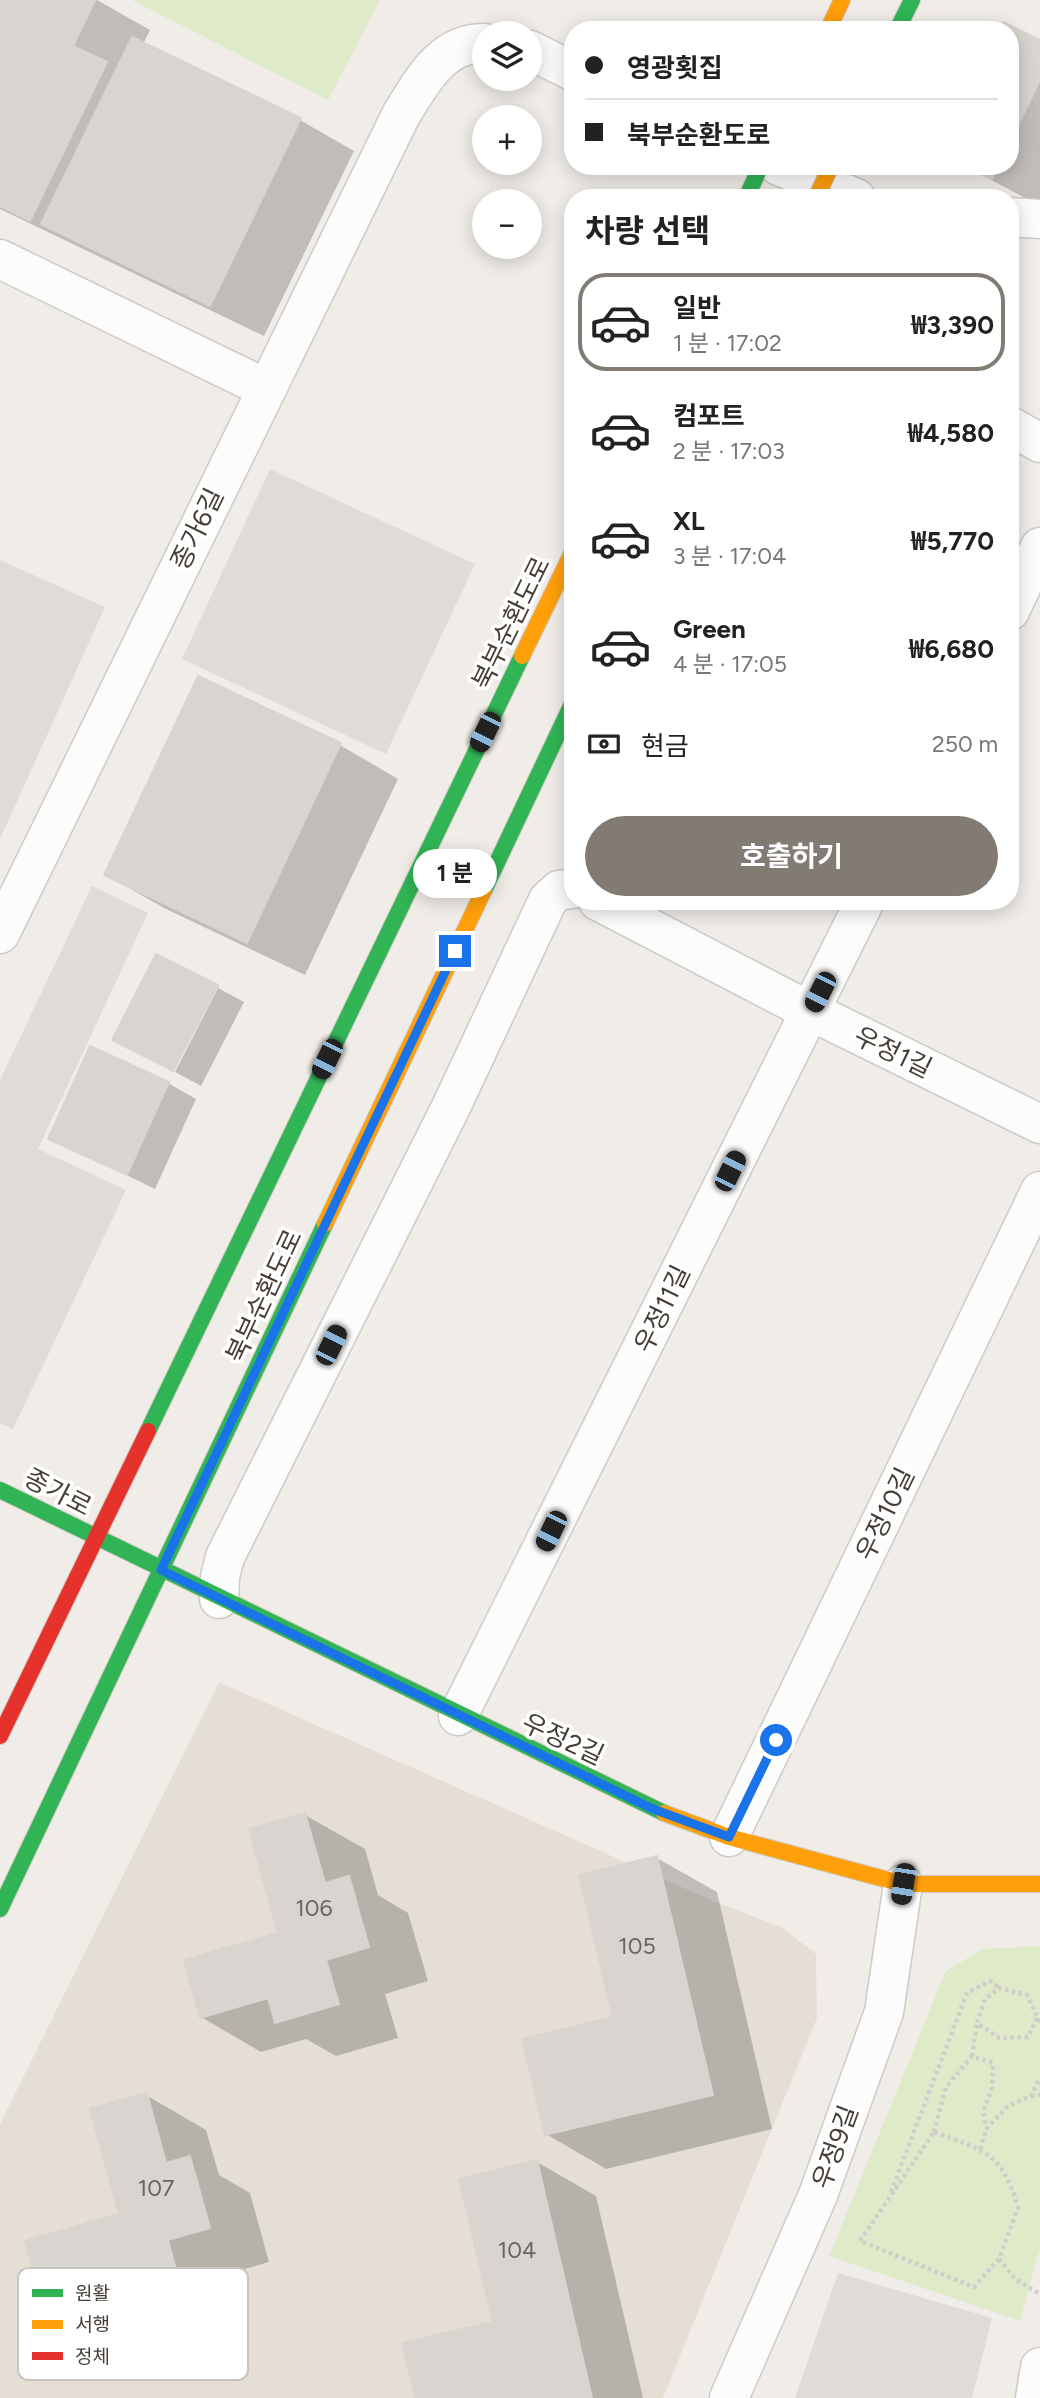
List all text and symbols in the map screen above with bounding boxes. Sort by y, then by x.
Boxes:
map controls [472,21,542,259]
button: layers [472,21,542,91]
text: 영광횟집 [627,52,723,84]
button: + [472,105,542,175]
text: 북부순환도로 [627,119,771,151]
button: − [472,189,542,259]
text: 차량 선택 [585,212,710,250]
icon: car [589,291,652,354]
text: 일반 [673,292,721,324]
text: ₩3,390 [911,309,994,341]
text: 1 분 · 17:02 [673,329,782,357]
icon: car [589,399,652,462]
text: 컴포트 [673,400,745,432]
text: ₩4,580 [908,417,994,449]
text: 2 분 · 17:03 [673,437,785,465]
street label: 종가6길 [164,483,230,575]
text: XL [673,505,705,537]
icon: car [589,507,652,570]
text: ₩5,770 [911,525,994,557]
text: 3 분 · 17:04 [673,542,786,570]
street label: 북부순환도로 [465,551,557,695]
text: Green [673,613,746,645]
icon: car [589,615,652,678]
text: ₩6,680 [909,633,994,665]
text: 4 분 · 17:05 [673,650,787,678]
car [467,709,504,755]
icon: cash [585,725,623,763]
text: 현금 [641,730,689,762]
text: 250 m [932,730,998,758]
button: 호출하기 [585,816,998,896]
callout: 1 분 [413,850,497,898]
text: 1 분 [437,859,473,887]
route end [439,935,471,967]
car [802,969,839,1015]
street label: 우정1길 [849,1020,937,1084]
car [309,1036,346,1082]
car [712,1148,749,1194]
street label: 북부순환도로 [219,1224,309,1368]
street label: 우정11길 [627,1260,697,1358]
car [313,1322,350,1368]
street label: 종가로 [19,1461,97,1523]
street label: 우정10길 [849,1462,921,1566]
car [533,1508,570,1554]
street label: 우정2길 [517,1706,609,1772]
route start [760,1724,792,1756]
car [890,1862,917,1906]
house number: 106 [295,1894,333,1922]
house number: 105 [618,1932,656,1960]
street label: 우정9길 [805,2101,865,2193]
house number: 107 [138,2174,174,2202]
house number: 104 [498,2236,536,2264]
legend [18,2268,248,2380]
text: 원활 [75,2282,110,2305]
text: 서행 [75,2313,110,2336]
text: 정체 [75,2345,110,2368]

